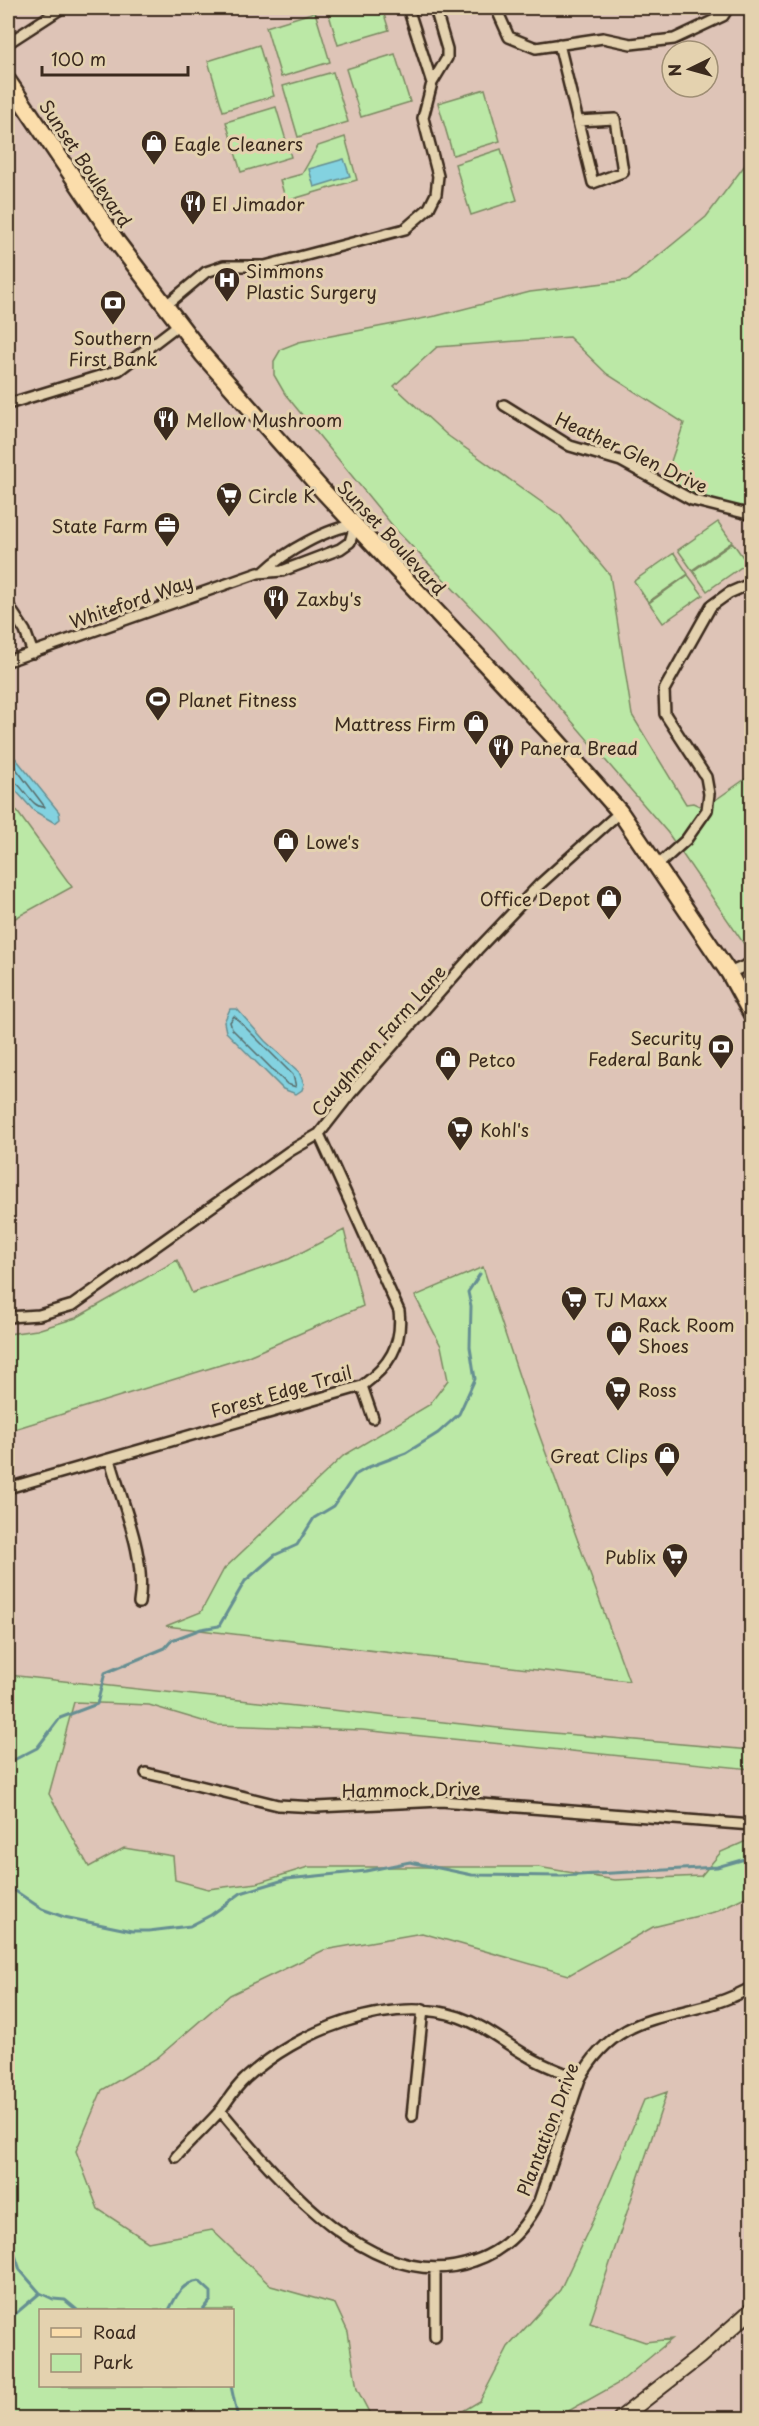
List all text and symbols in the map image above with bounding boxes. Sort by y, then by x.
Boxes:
scale bar [42,39,188,77]
north arrow [660,39,720,99]
text: 100 m [51,45,106,72]
text: N [662,63,687,78]
street label: Sunset Boulevard [33,94,139,232]
shop icon: Eagle Cleaners [139,128,169,166]
place label: Eagle Cleaners [174,130,303,157]
restaurant icon: El Jimador [178,188,208,226]
place label: El Jimador [212,190,305,217]
place label: Simmons Plastic Surgery [246,257,377,305]
hospital icon: Simmons Plastic Surgery [212,265,242,303]
bank icon: Southern First Bank [98,288,128,326]
place label: Southern First Bank [69,324,157,372]
restaurant icon: Mellow Mushroom [151,404,181,442]
street label: Heather Glen Drive [551,405,713,499]
place label: Mellow Mushroom [186,406,342,433]
street label: Sunset Boulevard [331,473,453,601]
supermarket icon: Circle K [214,480,244,518]
place label: Circle K [248,482,316,509]
office icon: State Farm [152,510,182,548]
place label: State Farm [52,512,148,539]
street label: Whiteford Way [66,567,196,635]
restaurant icon: Zaxby's [261,583,291,621]
place label: Zaxby's [296,585,361,612]
sports icon: Planet Fitness [143,684,173,722]
place label: Planet Fitness [178,686,297,713]
shop icon: Mattress Firm [461,708,491,746]
place label: Mattress Firm [334,710,456,737]
restaurant icon: Panera Bread [486,732,516,770]
place label: Panera Bread [520,734,638,761]
shop icon: Lowe's [271,826,301,864]
place label: Lowe's [306,828,359,855]
shop icon: Office Depot [594,883,624,921]
place label: Office Depot [480,885,590,912]
street label: Caughman Farm Lane [304,958,452,1122]
place label: Security Federal Bank [588,1024,702,1072]
bank icon: Security Federal Bank [706,1032,736,1070]
shop icon: Petco [433,1044,463,1082]
place label: Petco [468,1046,516,1073]
supermarket icon: Kohl's [445,1114,475,1152]
place label: Kohl's [480,1116,529,1143]
supermarket icon: TJ Maxx [559,1284,589,1322]
place label: TJ Maxx [594,1286,668,1313]
place label: Rack Room Shoes [638,1311,735,1359]
shop icon: Rack Room Shoes [604,1319,634,1357]
street label: Forest Edge Trail [207,1358,355,1424]
supermarket icon: Ross [603,1374,633,1412]
place label: Ross [638,1376,676,1403]
shop icon: Great Clips [652,1440,682,1478]
place label: Great Clips [550,1442,648,1469]
supermarket icon: Publix [660,1541,690,1579]
place label: Publix [605,1543,656,1570]
street label: Hammock Drive [341,1774,481,1804]
street label: Plantation Drive [509,2058,585,2200]
legend [39,2309,234,2387]
text: Road [93,2318,137,2345]
text: Park [93,2348,133,2375]

